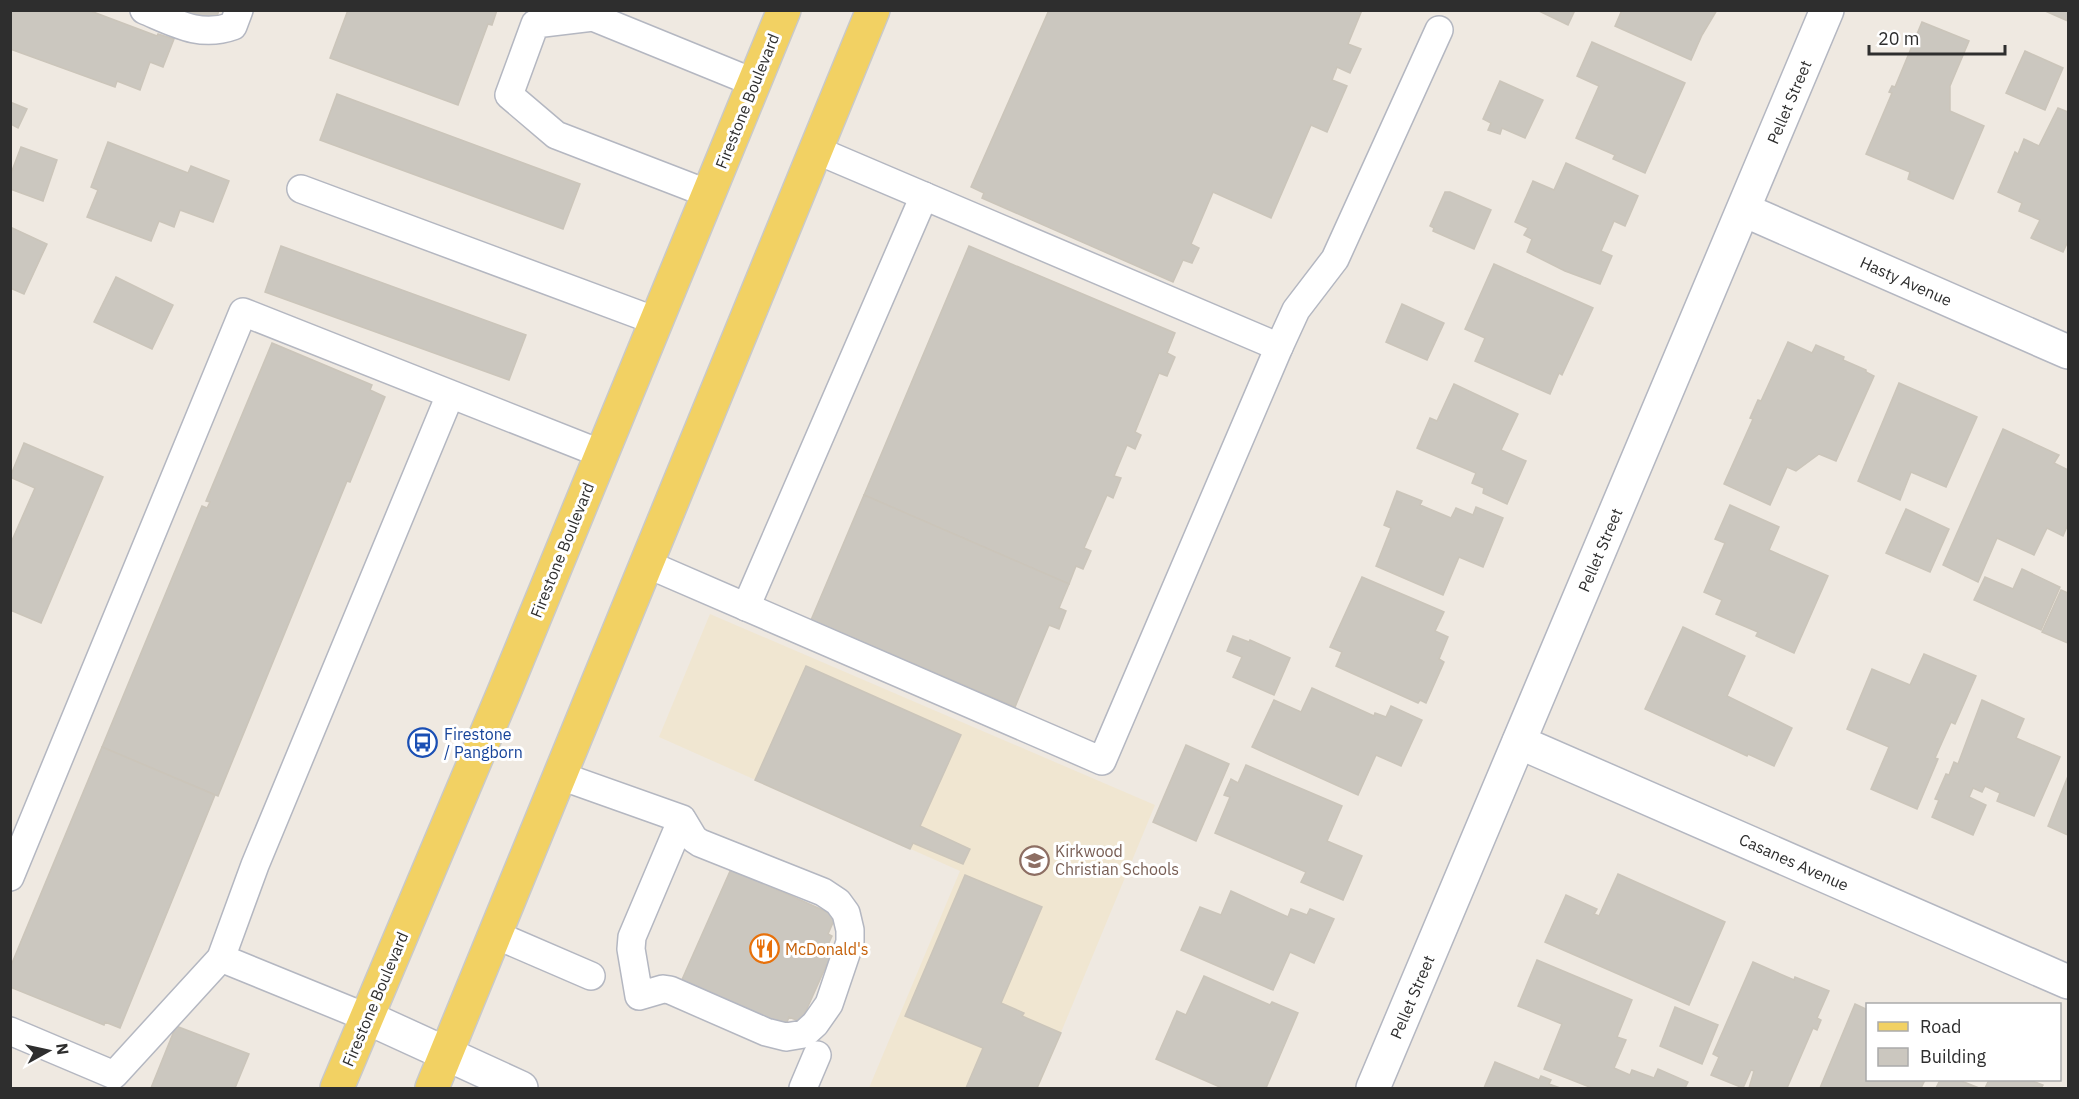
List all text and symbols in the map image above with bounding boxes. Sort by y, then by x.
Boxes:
scale bar [1869,18,2006,56]
text: 20 m [1878,27,1920,50]
street label: Firestone Boulevard [711,30,783,172]
street label: Pellet Street [1762,57,1816,147]
street label: Hasty Avenue [1857,252,1955,310]
street label: Firestone Boulevard [526,479,598,621]
street label: Pellet Street [1573,505,1627,595]
place label: Firestone / Pangborn [444,724,523,762]
bus stop icon: Firestone / Pangborn [407,727,439,759]
street label: Casanes Avenue [1736,829,1852,895]
place label: Kirkwood Christian Schools [1055,841,1179,879]
school or university icon: Kirkwood Christian Schools [1018,844,1050,876]
street label: Firestone Boulevard [338,929,412,1069]
restaurant icon: McDonald's [748,933,780,965]
place label: McDonald's [785,939,869,959]
street label: Pellet Street [1385,952,1439,1042]
legend [1866,1003,2061,1081]
text: Road [1920,1015,1961,1038]
north arrow [18,1021,78,1081]
text: N [52,1042,74,1056]
text: Building [1920,1045,1987,1068]

